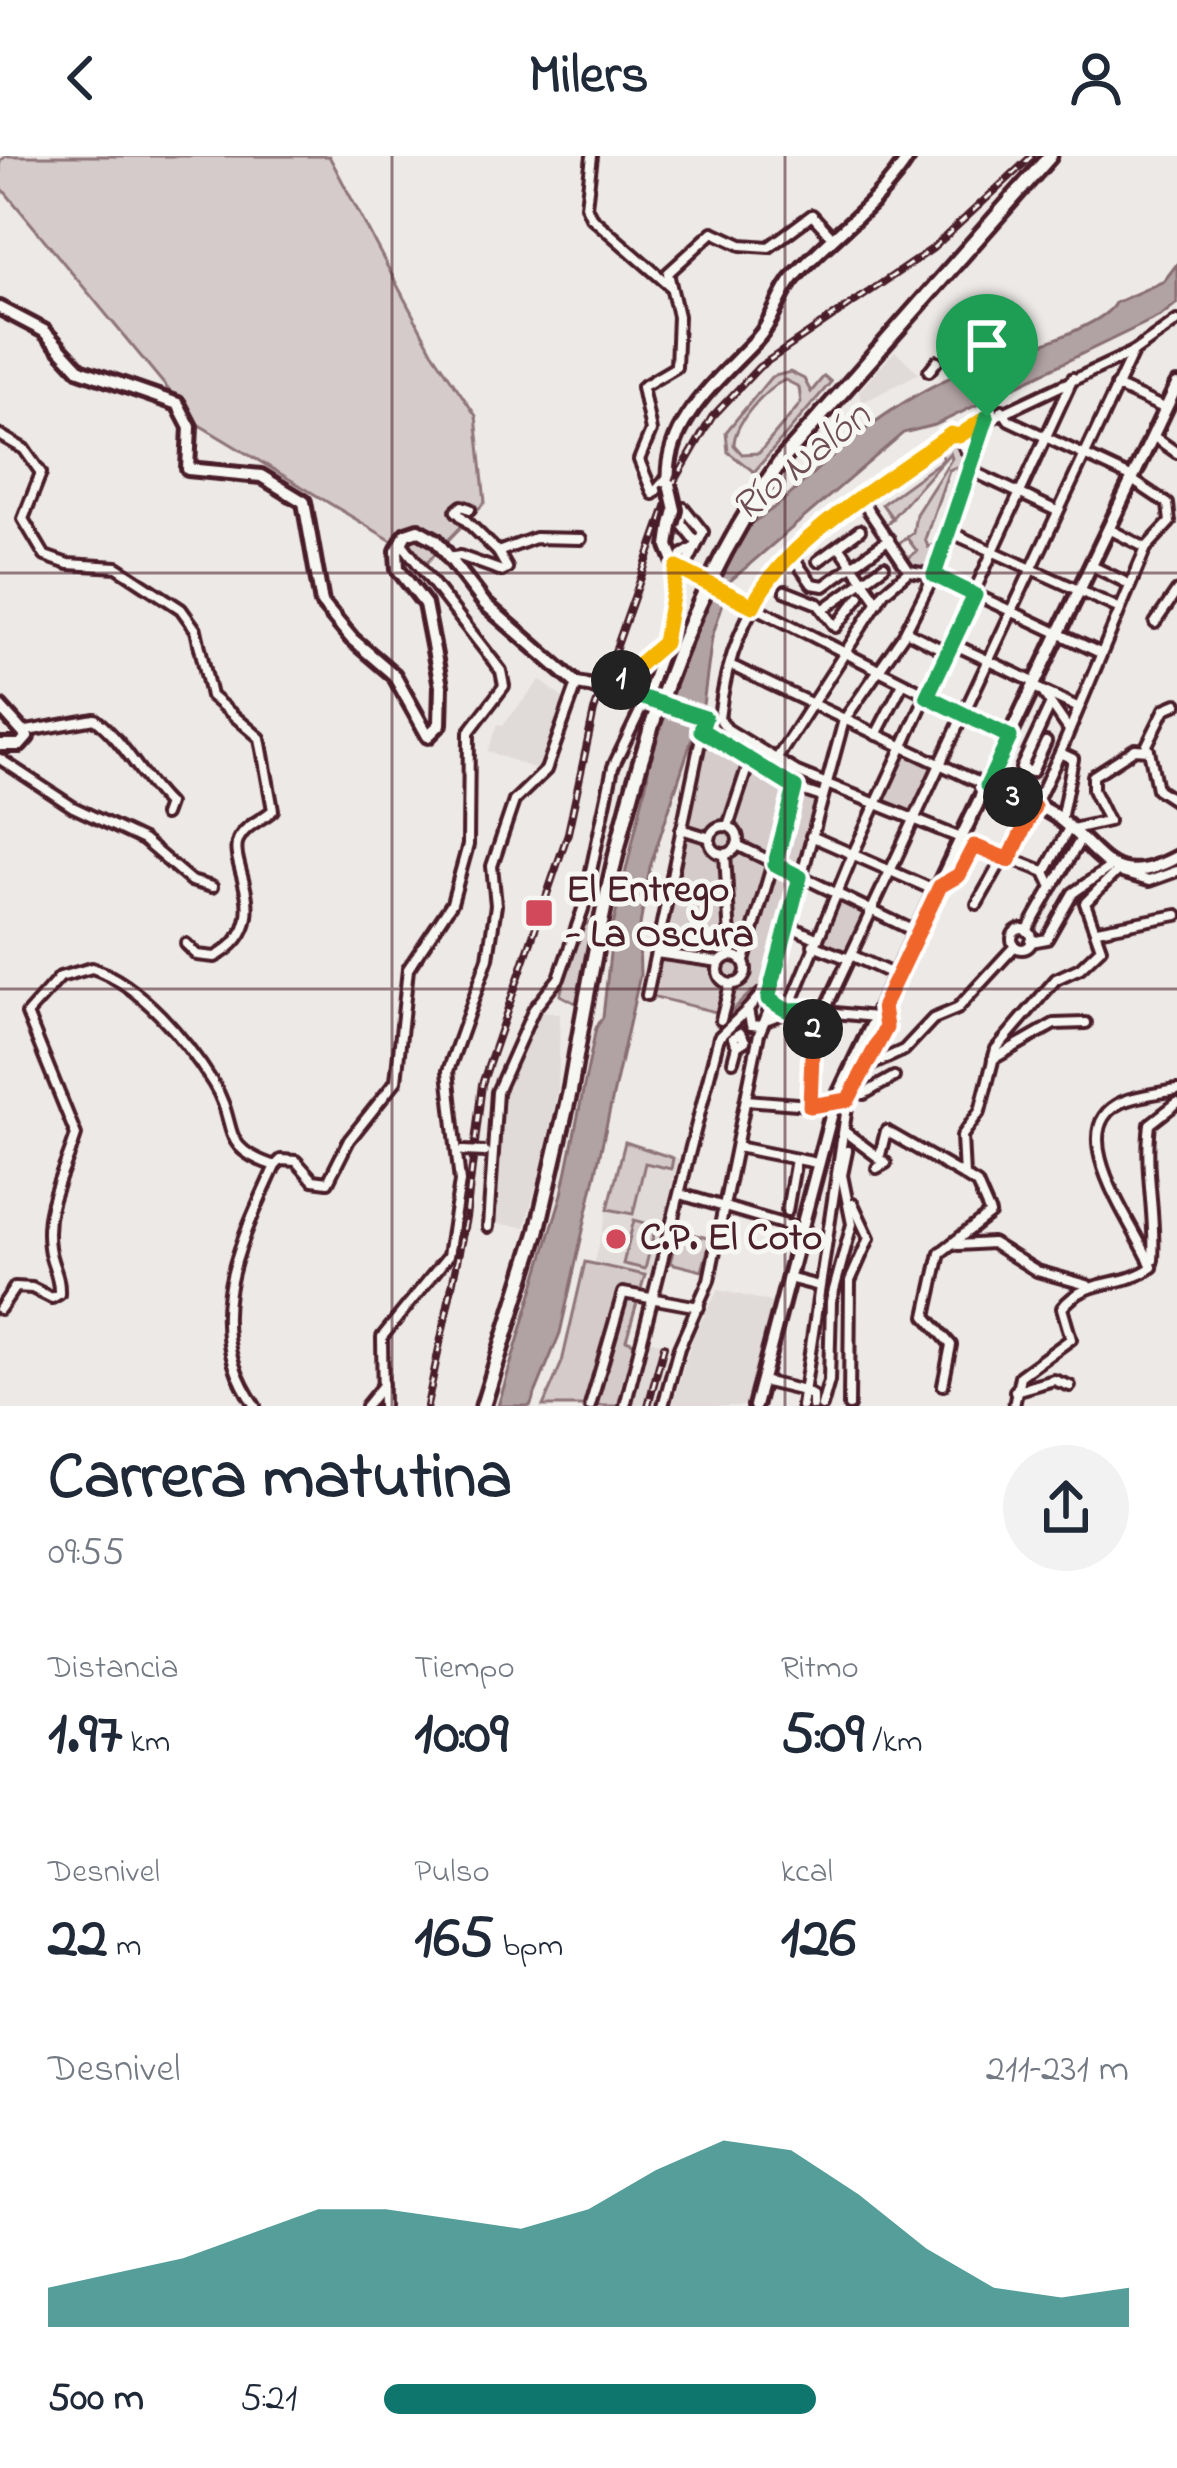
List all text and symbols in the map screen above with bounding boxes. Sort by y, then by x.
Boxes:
text: Milers [529,39,649,117]
icon: back [48,45,114,111]
icon: person [1063,45,1129,111]
pin [936,294,1038,417]
icon: arrive [954,312,1020,378]
water label: Río Nalón [719,387,886,538]
pin: 1 [591,650,651,710]
text: 1 [616,656,626,704]
pin: 3 [983,767,1043,827]
text: 3 [1006,773,1020,821]
place label: El Entrego - La Oscura [565,863,754,965]
marker: El Entrego - La Oscura [523,897,555,929]
pin: 2 [783,999,843,1059]
text: 2 [805,1005,821,1053]
place label: C.P. El Coto [640,1211,822,1268]
marker: C.P. El Coto [603,1226,629,1252]
text: Carrera matutina [48,1432,512,1528]
button: share [1003,1445,1129,1571]
text: 09:55 [48,1525,125,1582]
text: Distancia [48,1645,179,1693]
text: Tiempo [414,1645,515,1693]
text: Ritmo [781,1645,859,1693]
text: 1.97 [48,1693,122,1780]
text: 10:09 [414,1693,508,1780]
text: 5:09 [781,1693,864,1780]
text: km [122,1719,170,1767]
text: /km [864,1719,923,1767]
text: Desnivel [48,1849,160,1897]
text: Pulso [414,1849,490,1897]
text: kcal [781,1849,833,1897]
text: 22 [48,1897,108,1984]
text: 165 [414,1897,494,1984]
text: 126 [781,1897,856,1984]
text: m [108,1923,142,1971]
text: bpm [494,1923,563,1971]
text: Desnivel [48,2042,180,2099]
text: 211–231 m [986,2042,1129,2099]
text: 500 m [48,2371,144,2428]
text: 5:21 [240,2371,297,2428]

